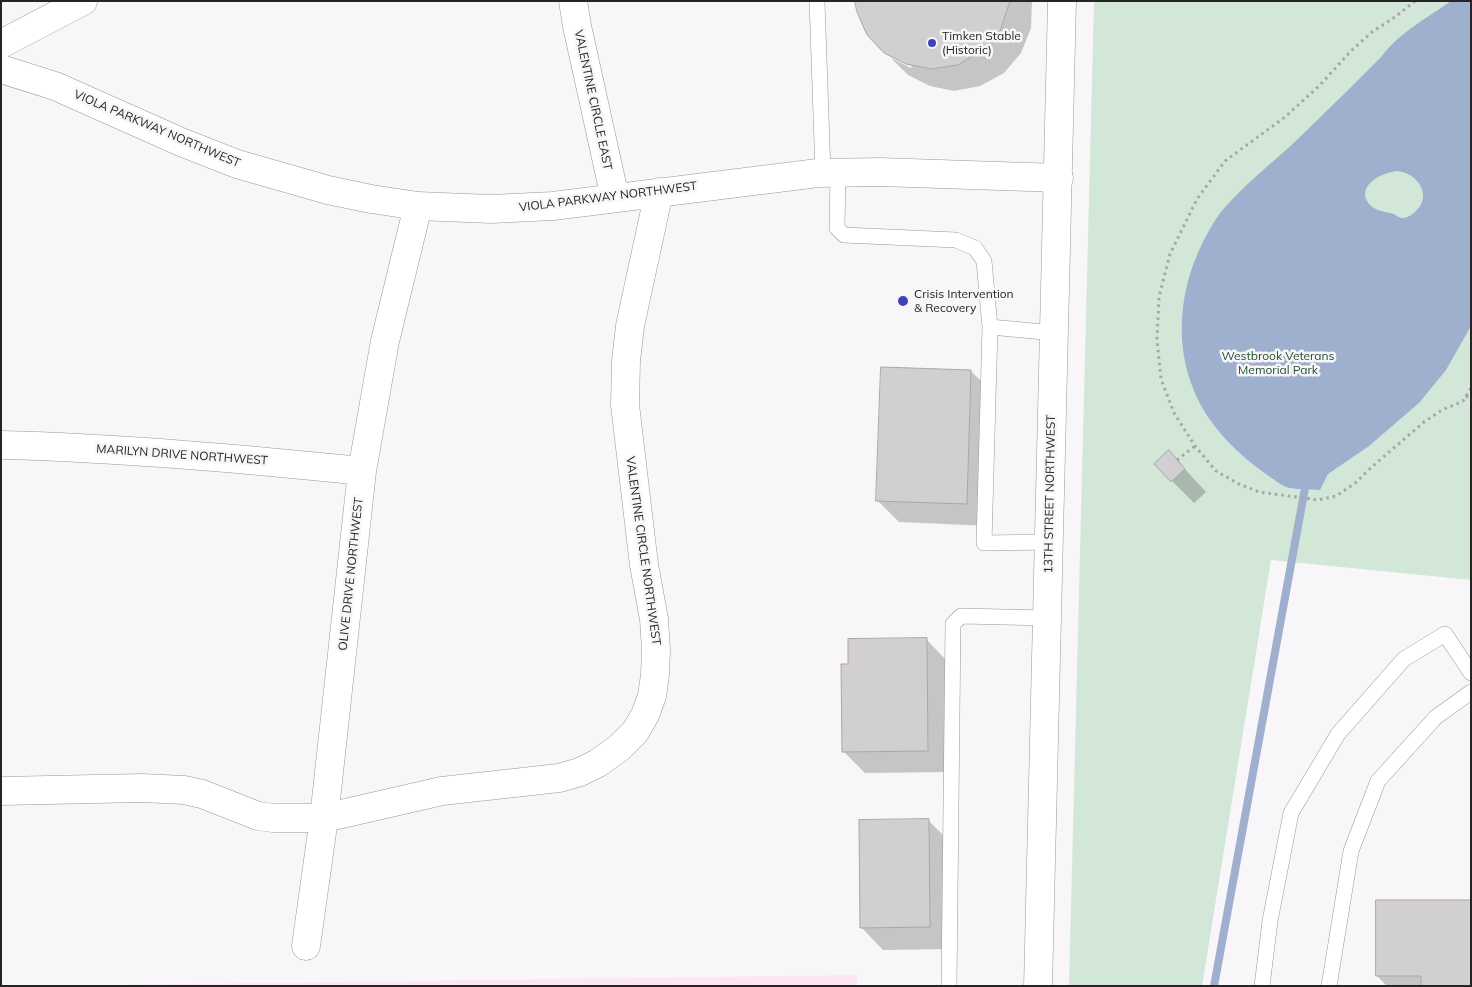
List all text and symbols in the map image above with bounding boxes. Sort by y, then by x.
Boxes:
street label: VALENTINE CIRCLE EAST [571,28,615,172]
place label: Timken Stable (Historic) [942,29,1021,57]
marker: Timken Stable (Historic) [926,37,938,49]
street label: VIOLA PARKWAY NORTHWEST [72,87,242,171]
street label: VIOLA PARKWAY NORTHWEST [518,179,698,215]
place label: Crisis Intervention & Recovery [914,287,1014,315]
marker: Crisis Intervention & Recovery [896,294,910,308]
park label: Westbrook Veterans Memorial Park [1221,349,1335,377]
street label: 13TH STREET NORTHWEST [1041,415,1059,573]
street label: MARILYN DRIVE NORTHWEST [96,442,268,468]
street label: VALENTINE CIRCLE NORTHWEST [623,456,663,646]
street label: OLIVE DRIVE NORTHWEST [336,497,366,651]

